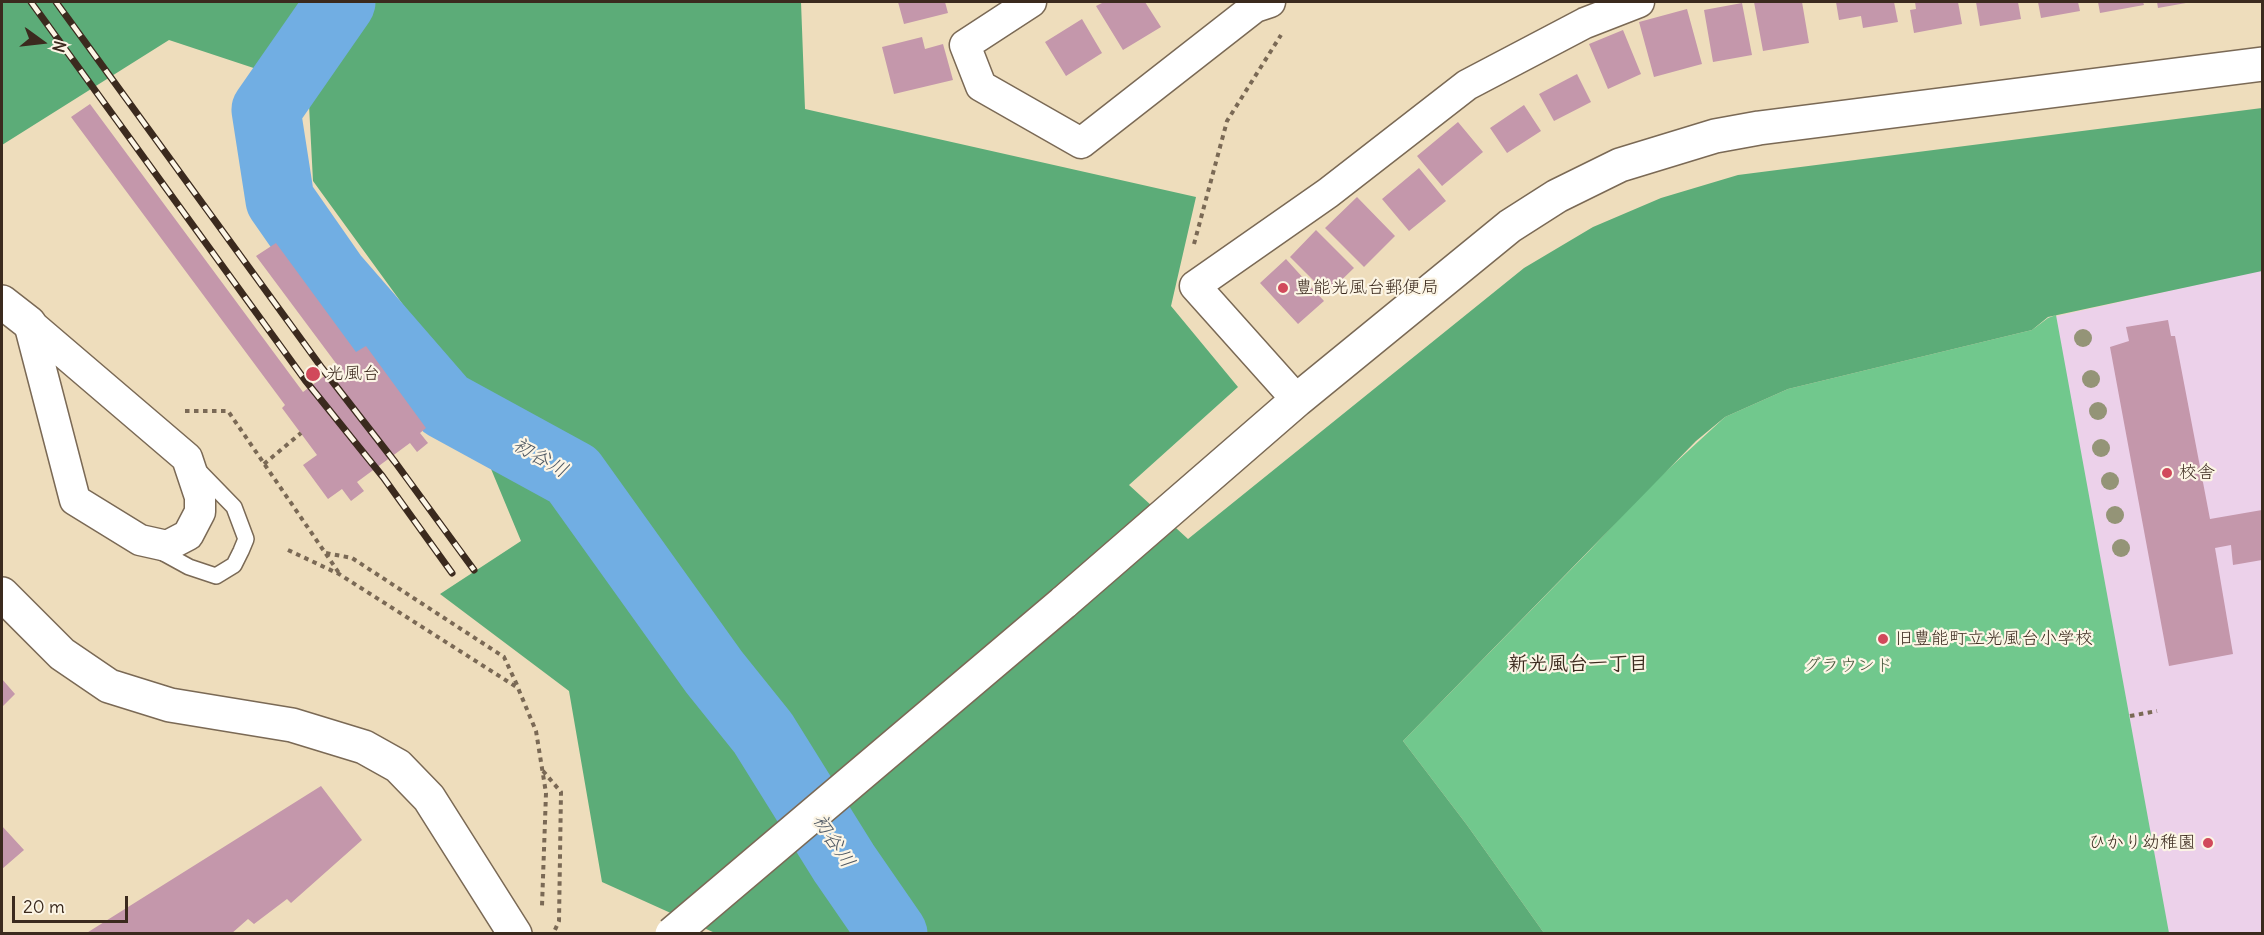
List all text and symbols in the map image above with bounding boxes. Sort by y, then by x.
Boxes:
north arrow [12,12,72,72]
text: N [48,39,70,55]
place label: 豊能光風台郵便局 [1295,277,1439,299]
marker: 豊能光風台郵便局 [1276,281,1290,295]
place label: 光風台 [326,363,380,385]
marker: 光風台 [304,365,322,383]
water label: 初谷川 [508,433,572,483]
place label: 校舎 [2179,462,2215,484]
marker: 校舎 [2160,466,2174,480]
place label: 旧豊能町立光風台小学校 [1895,628,2093,650]
marker: 旧豊能町立光風台小学校 [1876,632,1890,646]
district label: 新光風台一丁目 [1508,652,1648,676]
park label: グラウンド [1803,655,1893,677]
water label: 初谷川 [807,809,859,873]
place label: ひかり幼稚園 [2088,832,2196,854]
marker: ひかり幼稚園 [2201,836,2215,850]
scale bar [15,884,130,922]
text: 20 m [23,895,65,918]

